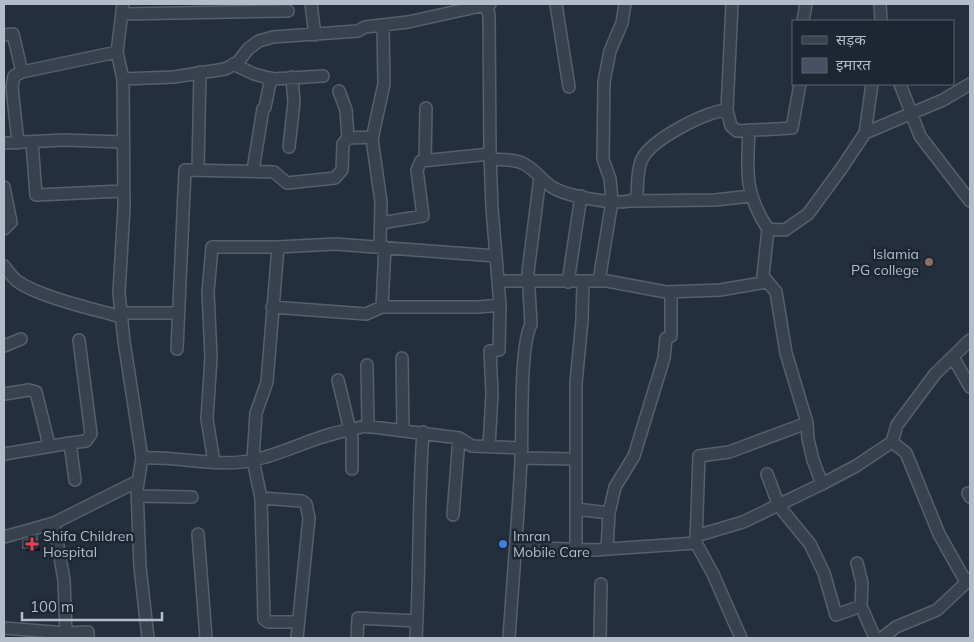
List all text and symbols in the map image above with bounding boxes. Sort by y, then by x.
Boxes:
legend [792,20,954,85]
text: सड़क [836,30,866,49]
text: इमारत [836,55,871,74]
place label: Islamia PG college [851,245,919,279]
marker: Islamia PG college [923,256,935,268]
place label: Shifa Children Hospital [43,527,134,561]
place label: Imran Mobile Care [513,527,590,561]
marker: Shifa Children Hospital [25,537,39,551]
marker: Imran Mobile Care [497,538,509,550]
scale bar [22,590,162,622]
text: 100 m [30,597,74,616]

